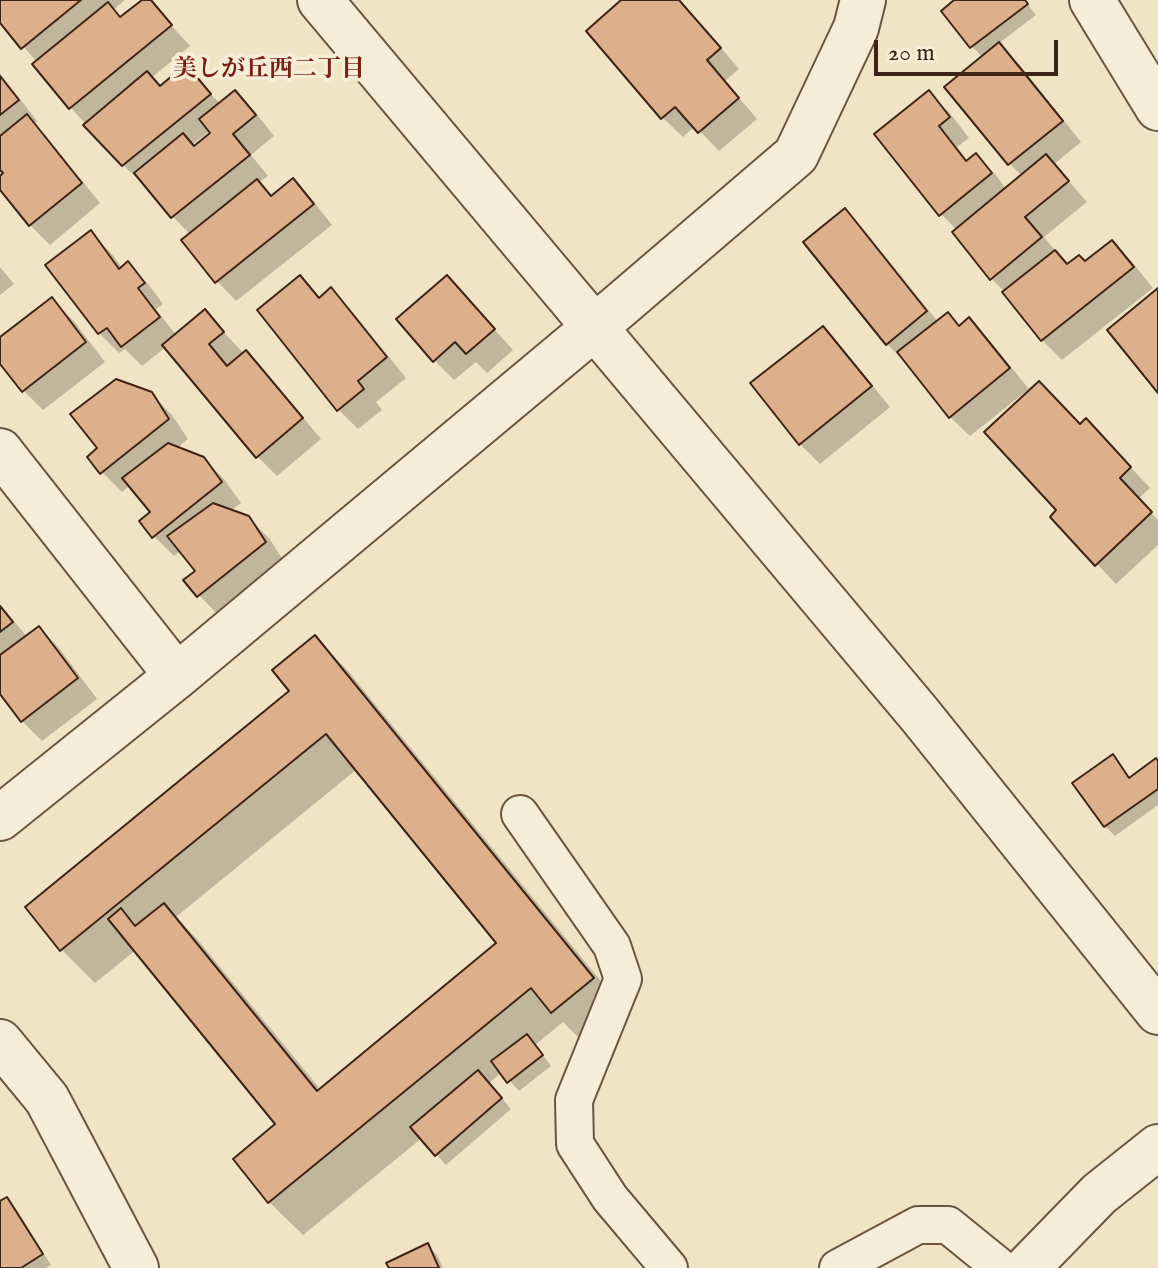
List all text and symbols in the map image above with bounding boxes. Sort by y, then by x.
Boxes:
scale bar [878,24,1062,74]
text: 20 m [888,38,935,69]
district label: 美しが丘西二丁目 [173,57,365,85]

